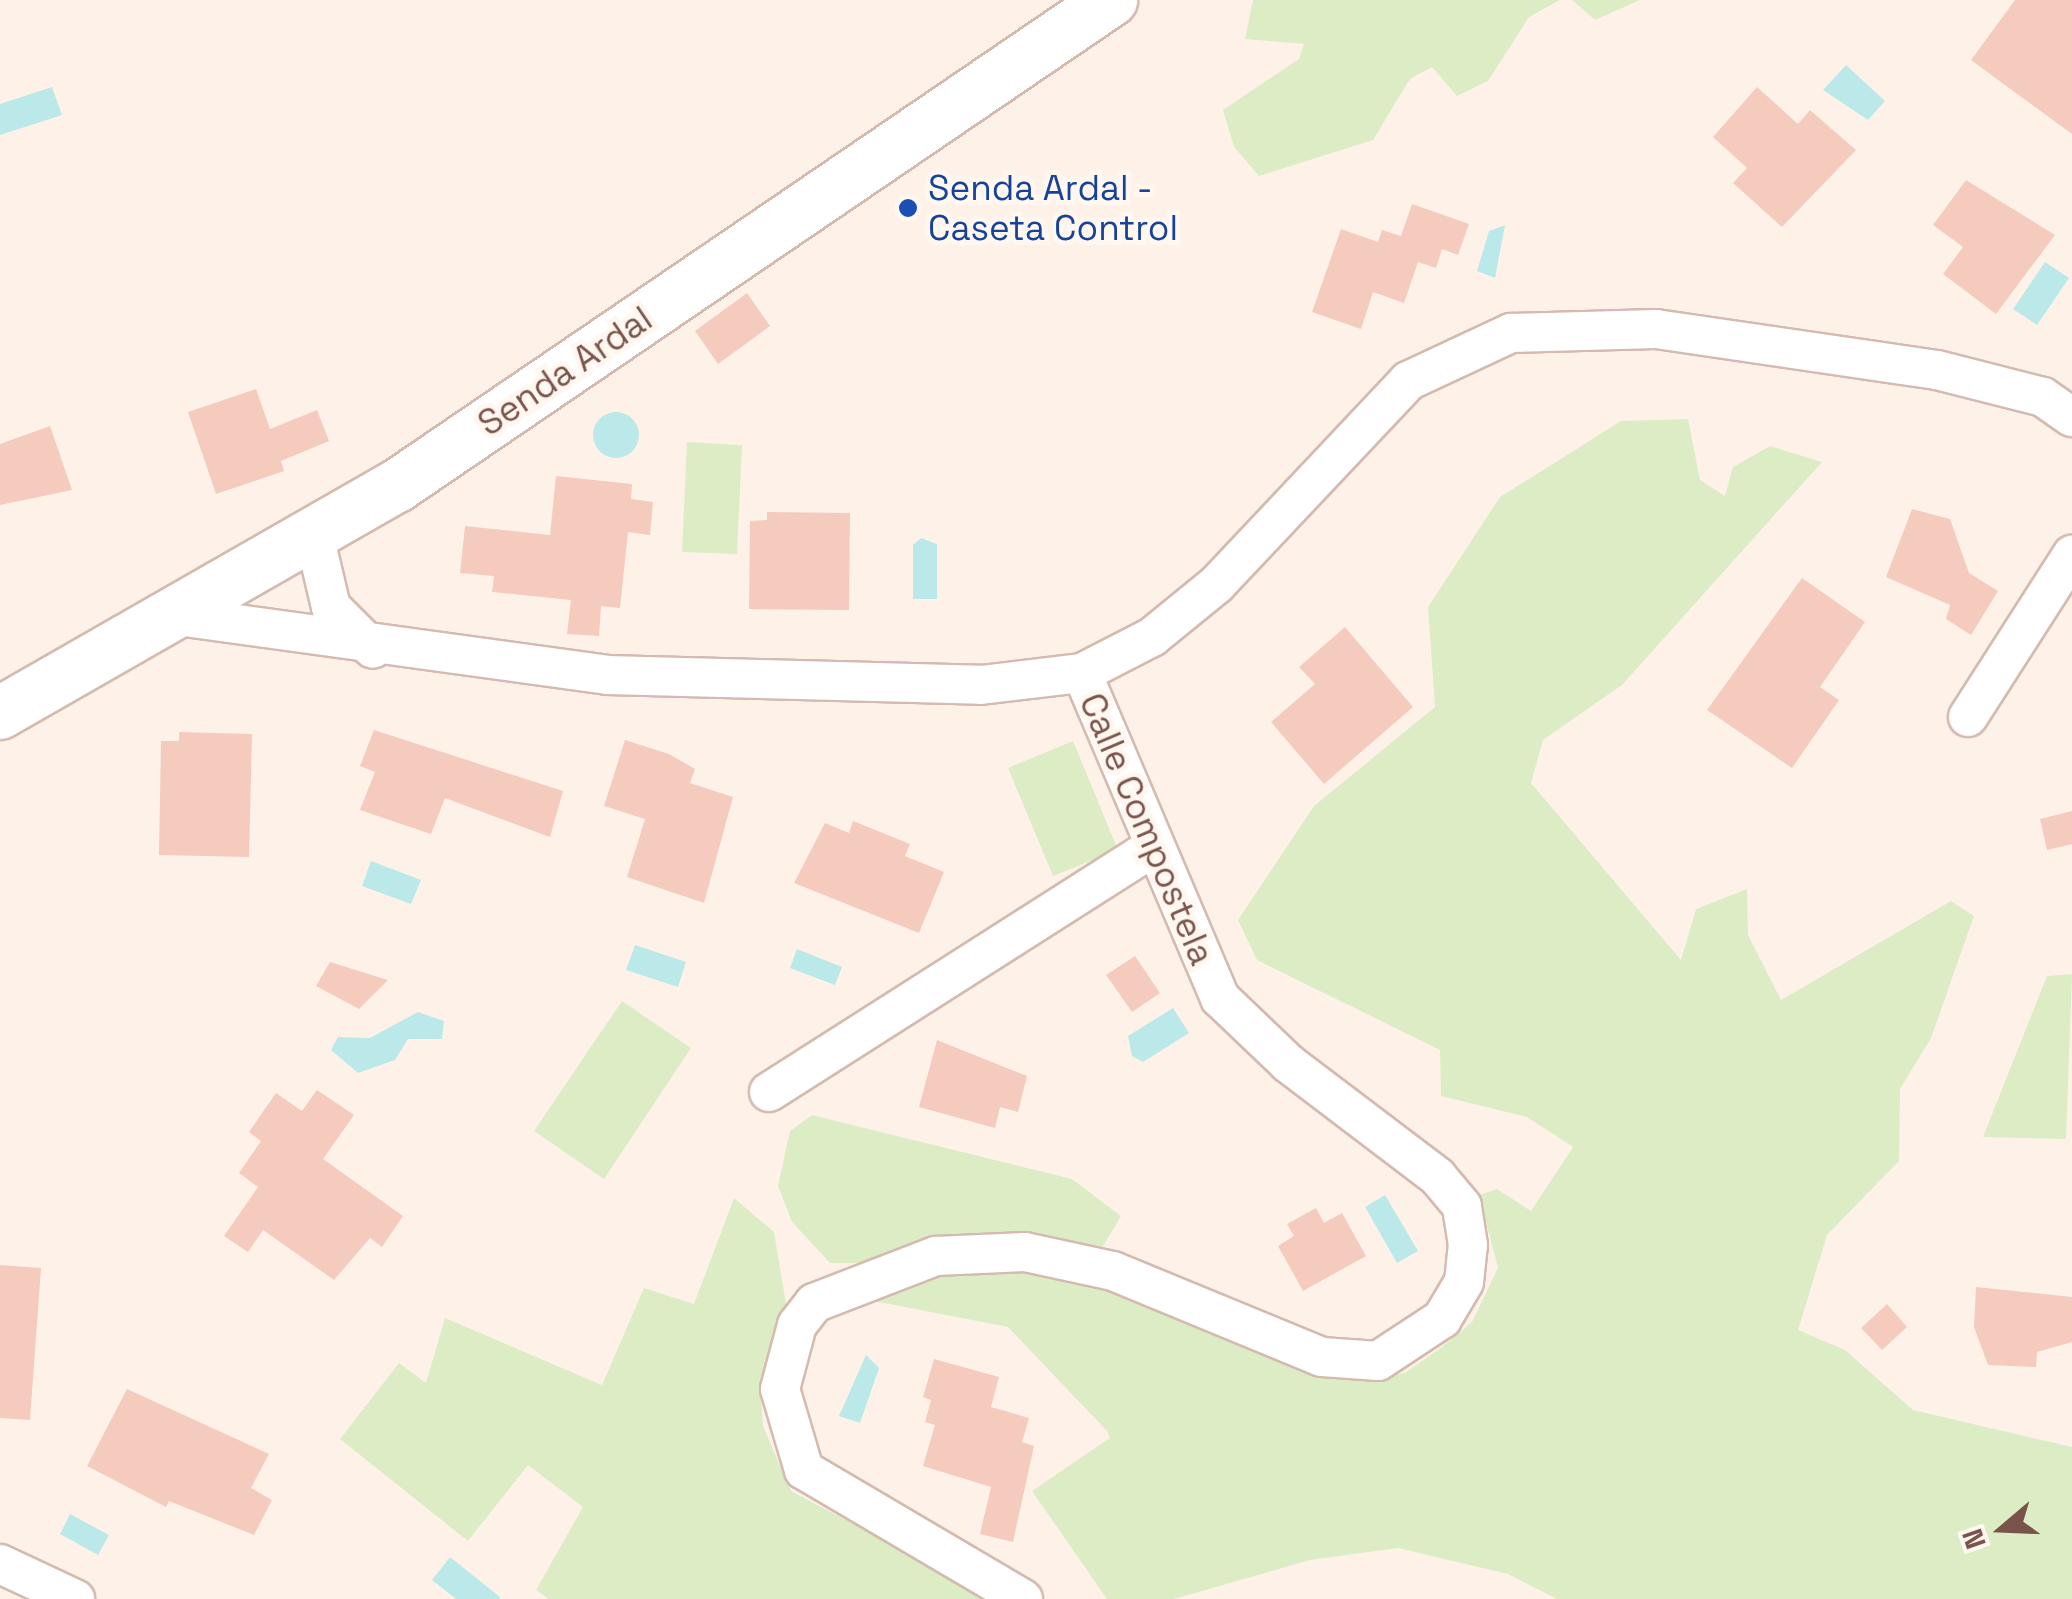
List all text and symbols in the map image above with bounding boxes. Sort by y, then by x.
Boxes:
place label: Senda Ardal - Caseta Control [928,167,1178,249]
marker: Senda Ardal - Caseta Control [897,197,919,219]
street label: Senda Ardal [470,297,660,445]
street label: Calle Compostela [1071,687,1223,971]
north arrow [1952,1479,2052,1579]
text: N [1954,1524,1994,1554]

